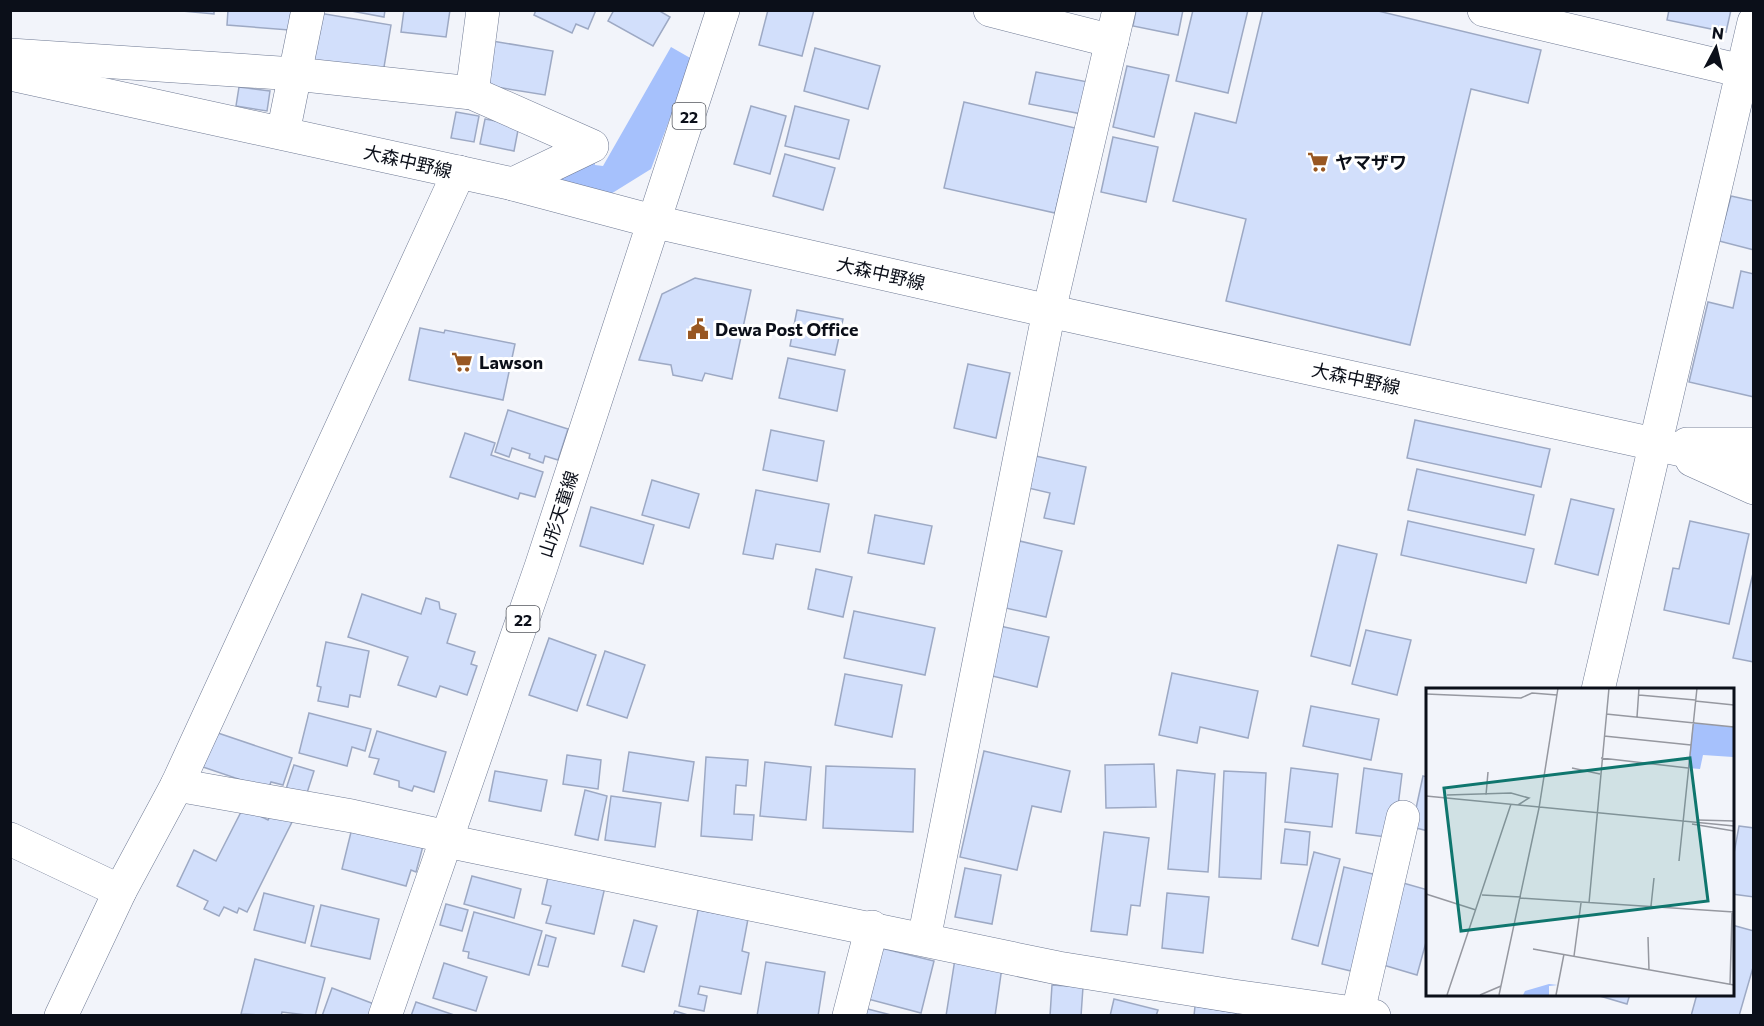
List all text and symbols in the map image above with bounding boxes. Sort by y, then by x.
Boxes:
north arrow [1686,18,1746,78]
text: N [1711,22,1725,43]
road number: 22 [672,103,706,129]
street label: 大森中野線 [362,140,454,182]
supermarket icon: ヤマザワ [1306,150,1330,174]
place label: ヤマザワ [1335,151,1407,173]
street label: 大森中野線 [835,252,927,294]
public building icon: Dewa Post Office [686,317,710,341]
place label: Dewa Post Office [715,318,859,340]
supermarket icon: Lawson [450,350,474,374]
place label: Lawson [479,351,543,373]
street label: 大森中野線 [1310,358,1402,398]
street label: 山形天童線 [534,468,582,560]
road number: 22 [506,606,540,632]
inset map [1426,688,1734,996]

